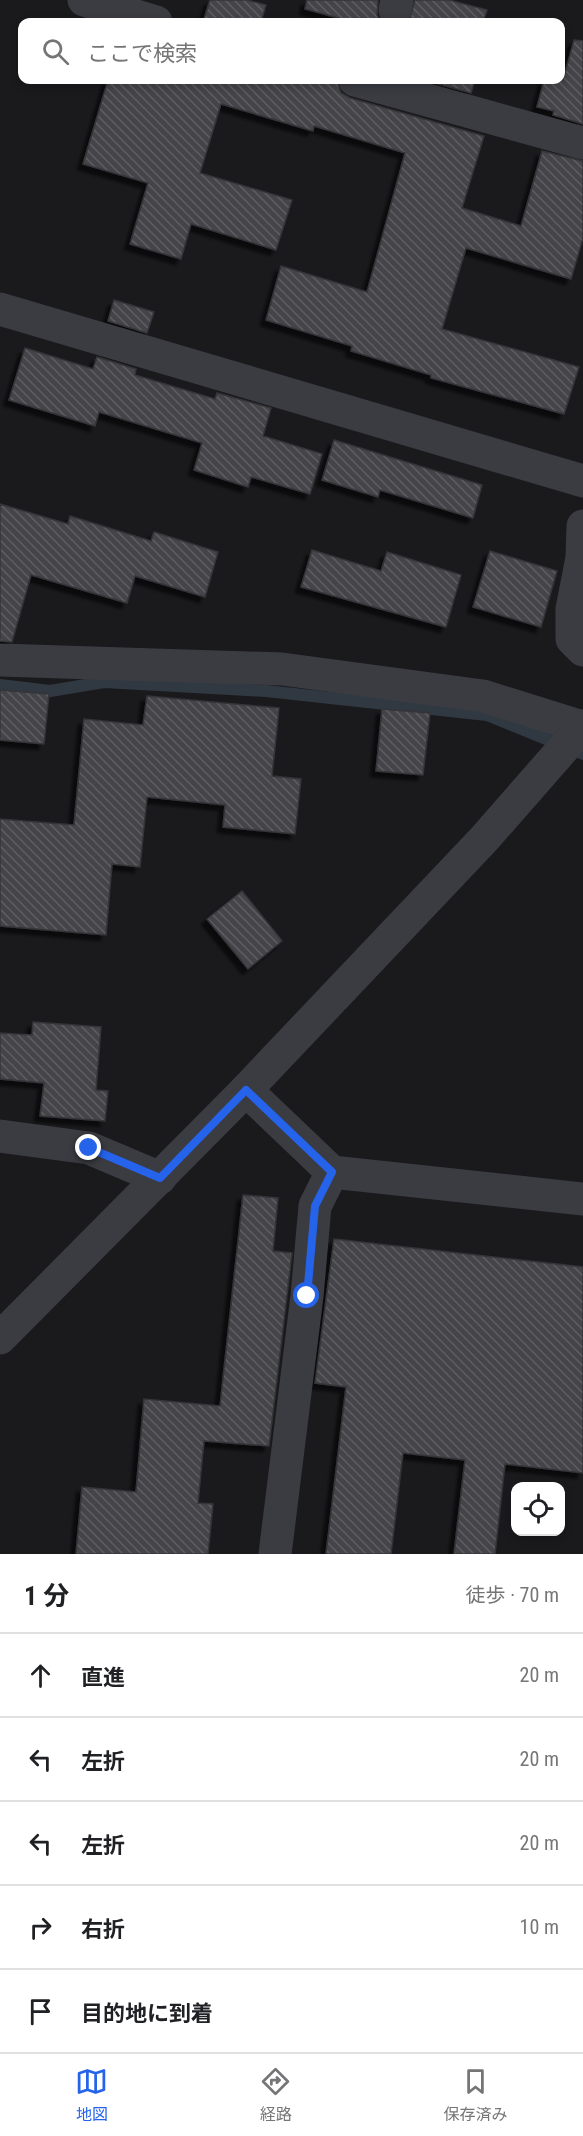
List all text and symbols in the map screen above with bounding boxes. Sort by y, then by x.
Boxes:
search box [18,18,565,84]
icon: search [39,35,72,68]
text: ここで検索 [87,41,197,66]
route end [75,1134,101,1160]
route start [293,1282,319,1308]
map controls [511,1482,565,1536]
button: locate [511,1482,565,1536]
text: 1 分 [24,1581,69,1611]
text: 徒歩 · 70 m [466,1583,559,1607]
icon: ahead [24,1659,57,1692]
text: 20 m [520,1663,559,1687]
text: 直進 [81,1665,125,1690]
icon: left [24,1743,57,1776]
text: 20 m [520,1747,559,1771]
text: 左折 [81,1749,125,1774]
icon: left [24,1827,57,1860]
text: 20 m [520,1831,559,1855]
text: 左折 [81,1833,125,1858]
icon: right [24,1911,57,1944]
text: 10 m [520,1915,559,1939]
text: 右折 [81,1917,125,1942]
icon: arrive [24,1995,57,2028]
text: 目的地に到着 [81,2001,213,2026]
tab: 地図 [75,2065,108,2125]
tab: 経路 [259,2065,292,2125]
tab: 保存済み [443,2065,507,2125]

